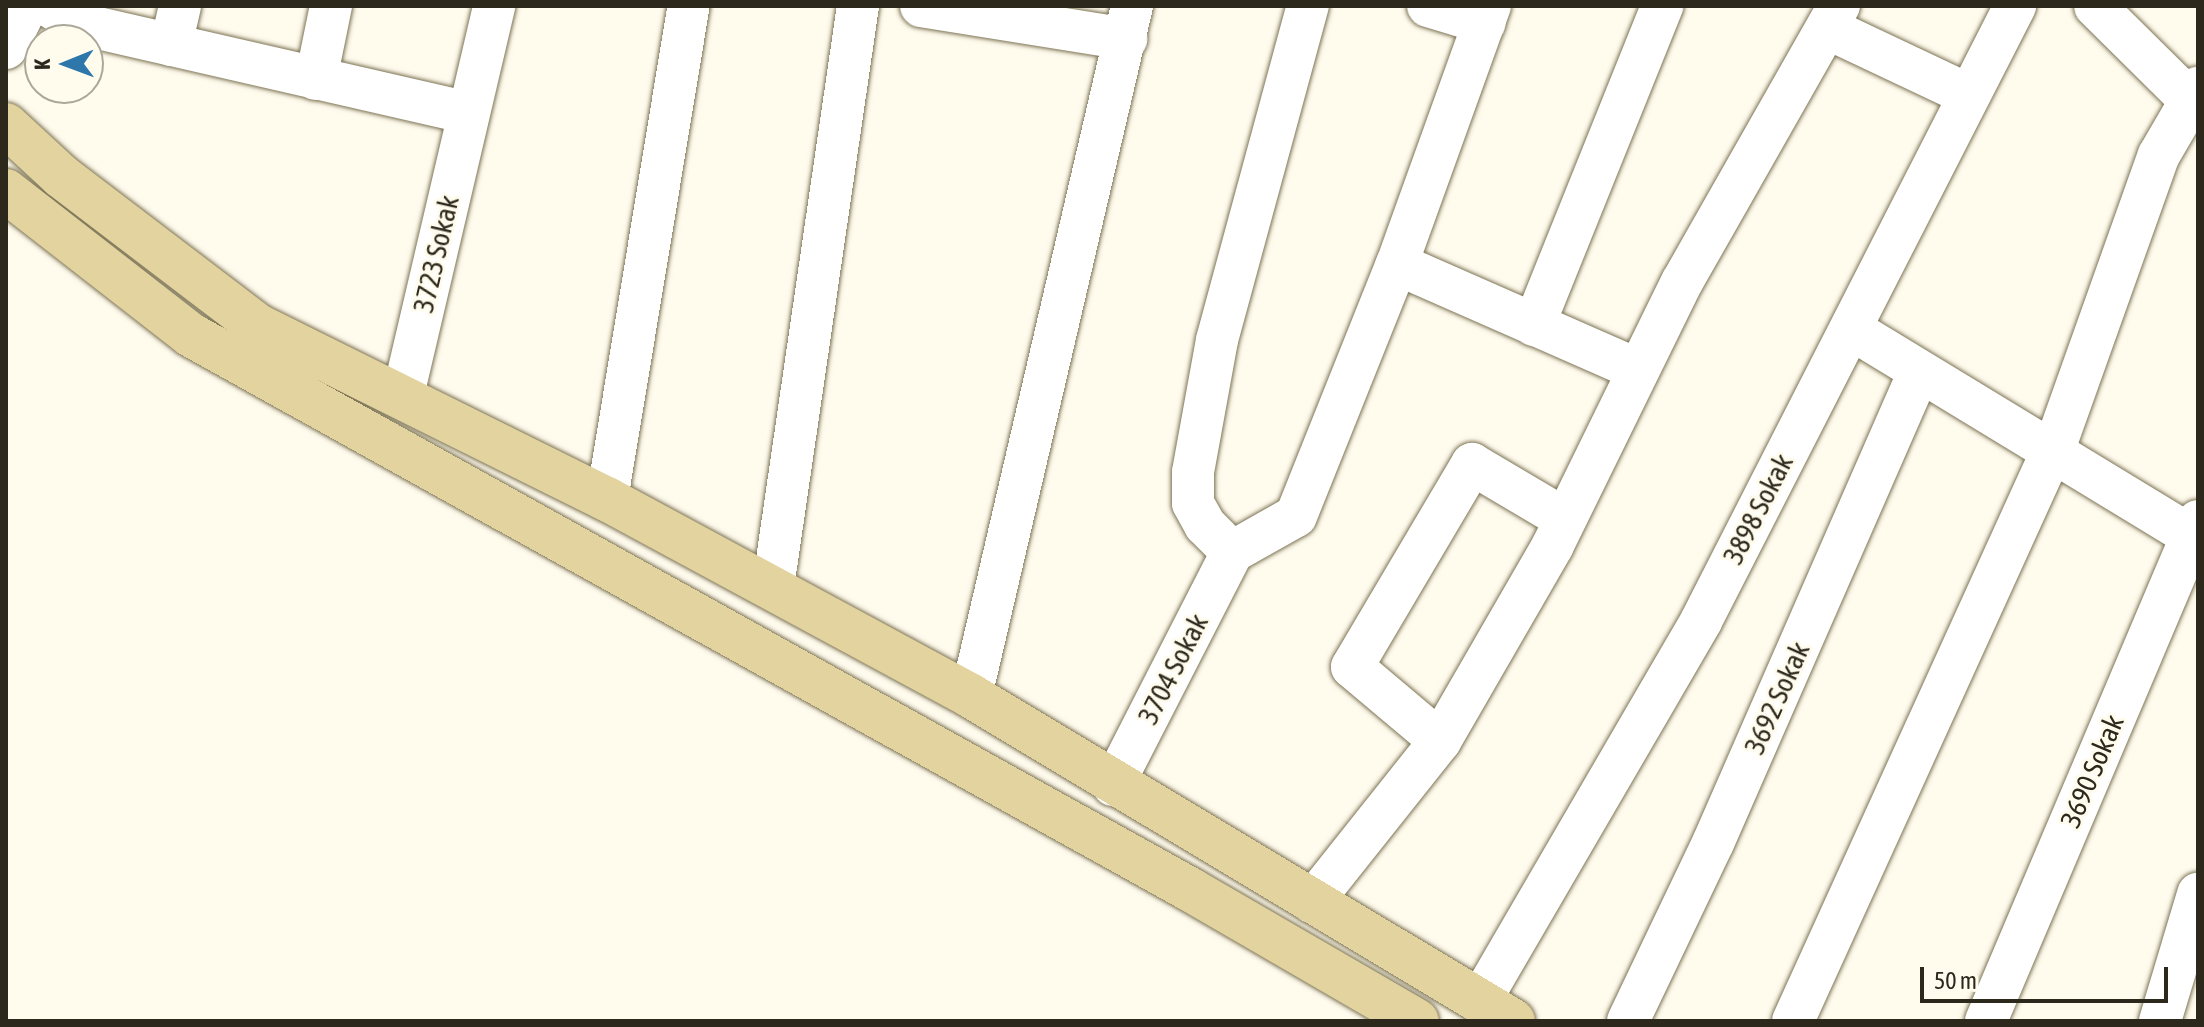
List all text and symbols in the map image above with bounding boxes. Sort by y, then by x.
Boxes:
north arrow [24,24,104,104]
text: K [29,59,55,70]
street label: 3723 Sokak [406,192,466,316]
street label: 3898 Sokak [1716,448,1800,570]
street label: 3704 Sokak [1131,608,1215,730]
street label: 3692 Sokak [1737,637,1817,759]
street label: 3690 Sokak [2053,710,2131,832]
scale bar [1924,951,2172,1001]
text: 50 m [1934,967,1977,994]

